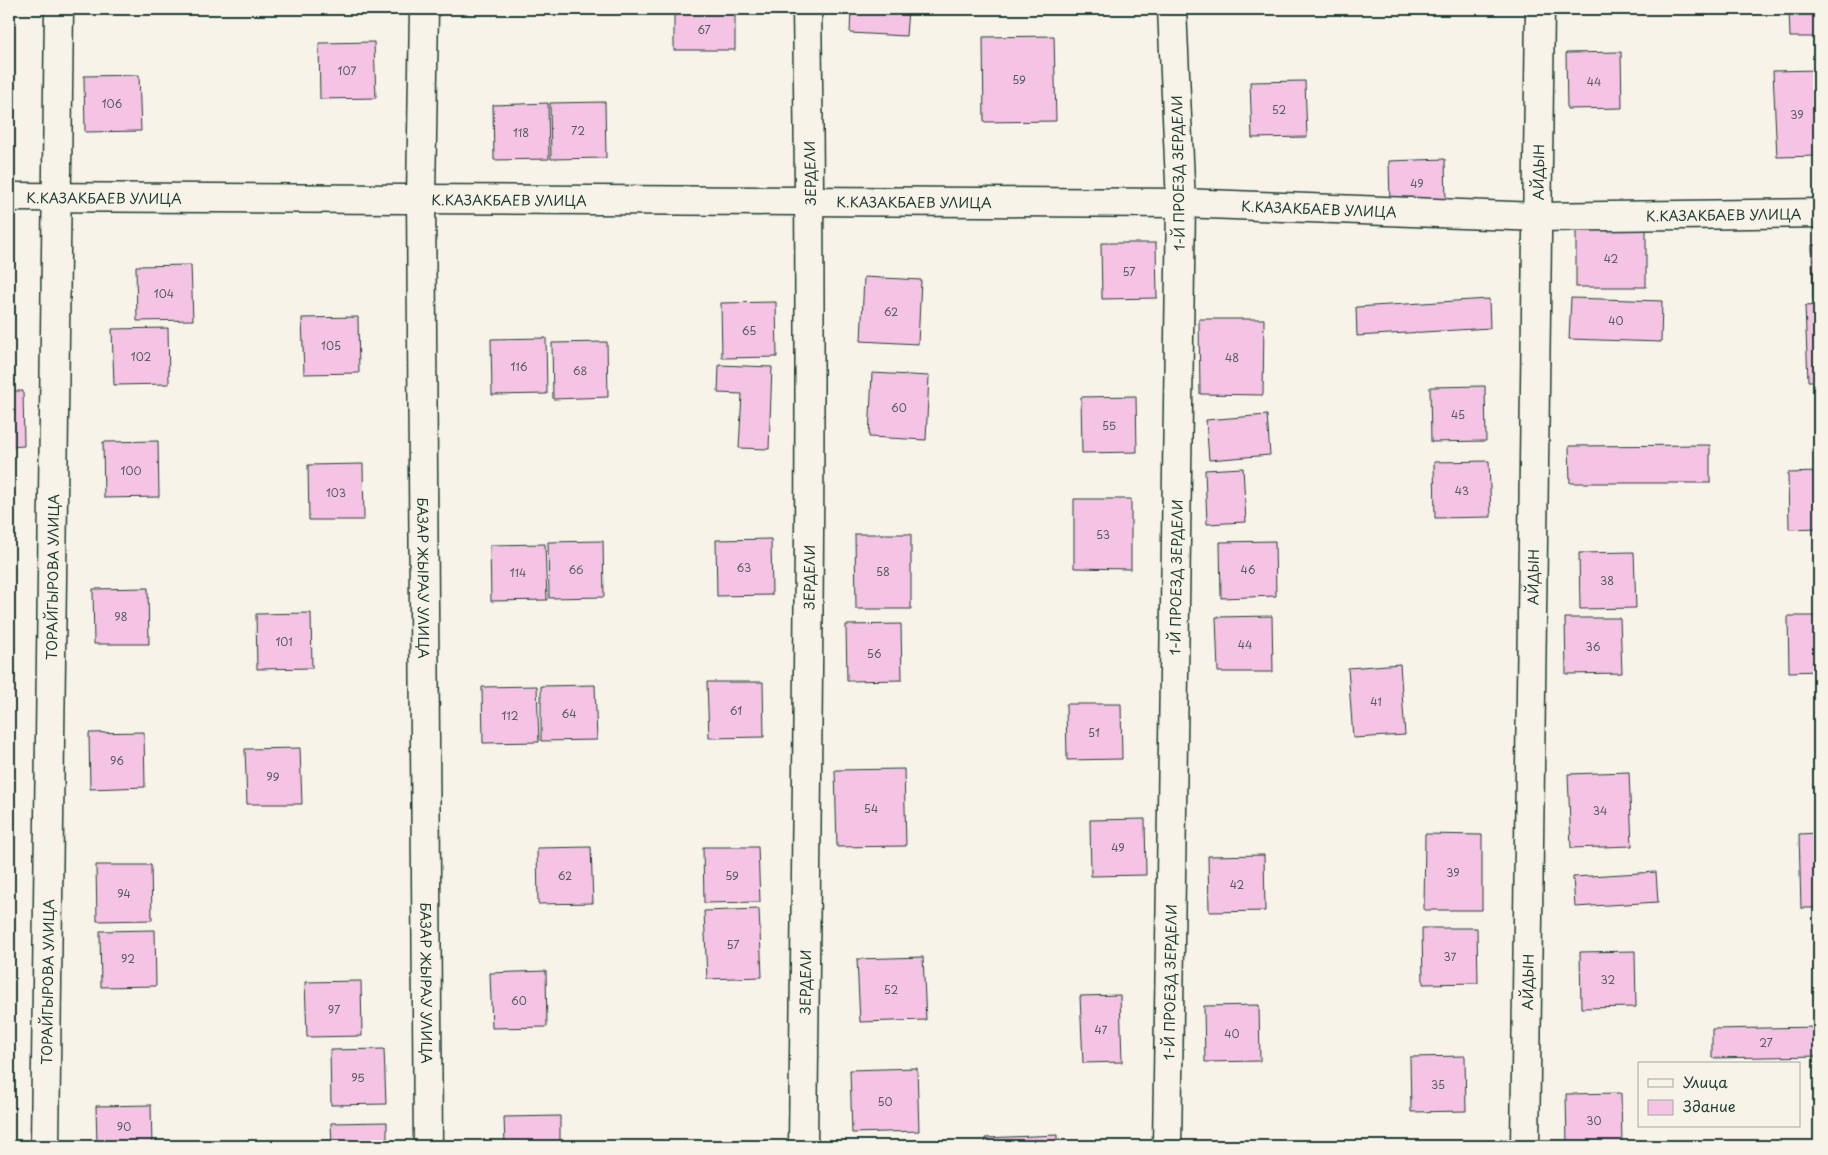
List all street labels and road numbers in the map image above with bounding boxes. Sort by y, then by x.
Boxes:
street label: 1-Й ПРОЕЗД ЗЕРДЕЛИ [1166,95,1190,251]
street label: ЗЕРДЕЛИ [799,140,821,206]
street label: АЙДЫН [1527,144,1549,200]
street label: К.КАЗАКБАЕВ УЛИЦА [26,187,182,208]
street label: К.КАЗАКБАЕВ УЛИЦА [431,189,587,210]
street label: К.КАЗАКБАЕВ УЛИЦА [836,191,992,213]
street label: К.КАЗАКБАЕВ УЛИЦА [1241,195,1397,222]
street label: К.КАЗАКБАЕВ УЛИЦА [1646,203,1802,226]
street label: ТОРАЙГЫРОВА УЛИЦА [40,494,64,660]
street label: БАЗАР ЖЫРАУ УЛИЦА [413,497,435,659]
street label: 1-Й ПРОЕЗД ЗЕРДЕЛИ [1164,499,1187,655]
street label: ЗЕРДЕЛИ [798,544,819,610]
street label: АЙДЫН [1522,549,1543,605]
street label: ТОРАЙГЫРОВА УЛИЦА [35,899,59,1065]
street label: БАЗАР ЖЫРАУ УЛИЦА [416,902,438,1064]
street label: 1-Й ПРОЕЗД ЗЕРДЕЛИ [1158,904,1181,1060]
street label: ЗЕРДЕЛИ [794,949,816,1015]
street label: АЙДЫН [1516,954,1538,1010]

